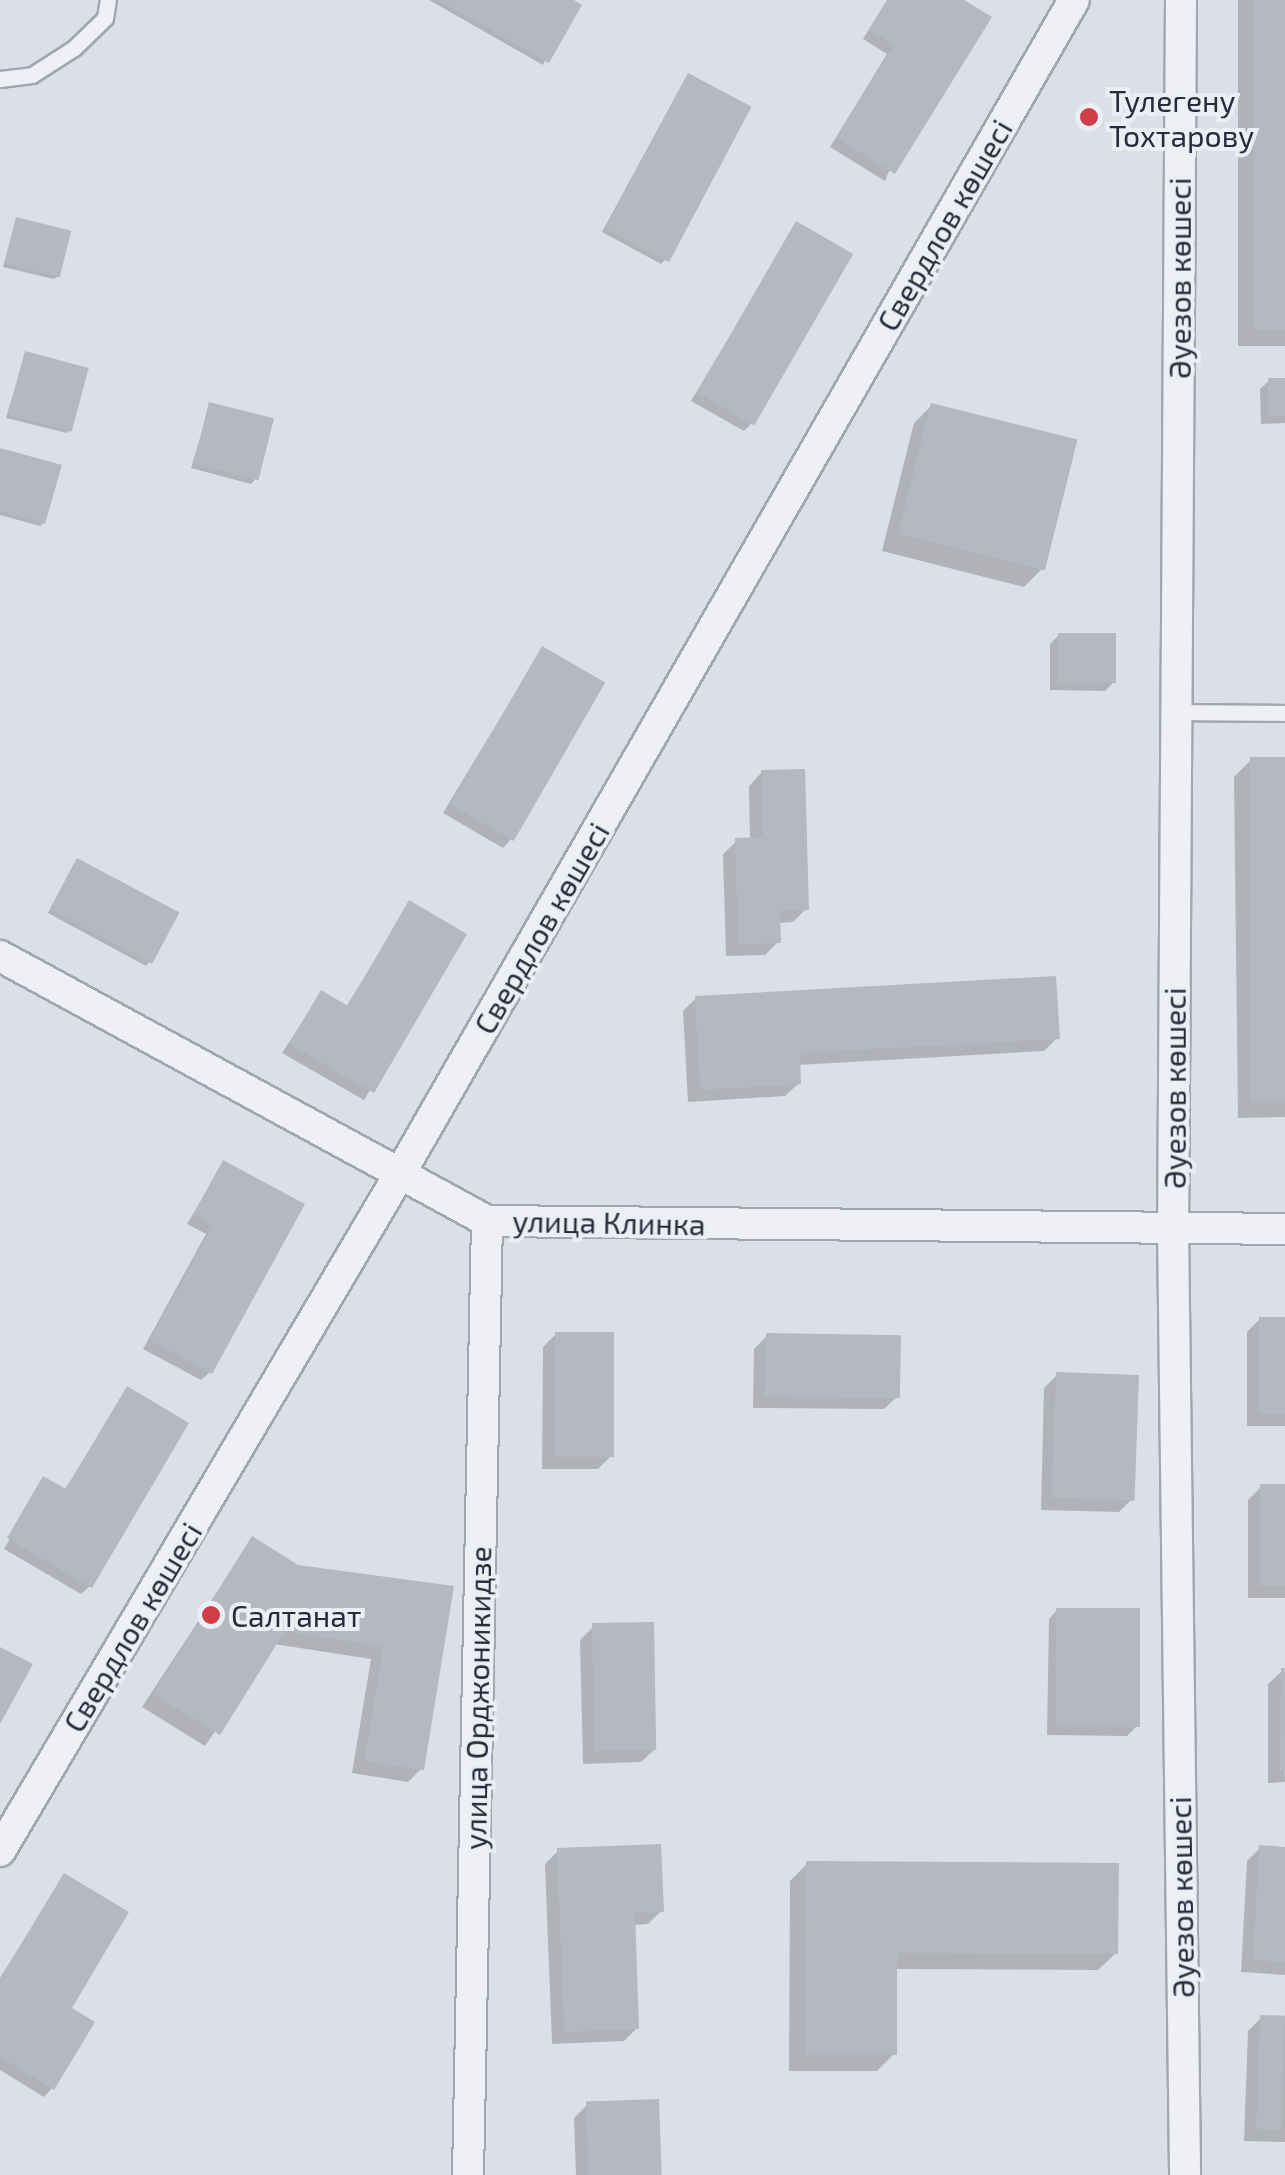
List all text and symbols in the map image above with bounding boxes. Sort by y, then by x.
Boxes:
place label: Тулегену Тохтарову [1109,82,1254,152]
marker: Тулегену Тохтарову [1078,106,1100,128]
street label: Свердлов көшесі [869,113,1019,337]
street label: Әуезов көшесі [1161,177,1197,379]
street label: Свердлов көшесі [466,816,616,1040]
street label: Әуезов көшесі [1156,987,1192,1189]
street label: улица Клинка [512,1202,706,1242]
street label: Свердлов көшесі [55,1516,209,1738]
street label: улица Орджоникидзе [456,1546,498,1850]
place label: Салтанат [231,1597,361,1633]
marker: Салтанат [200,1604,222,1626]
street label: Әуезов көшесі [1161,1796,1201,1998]

